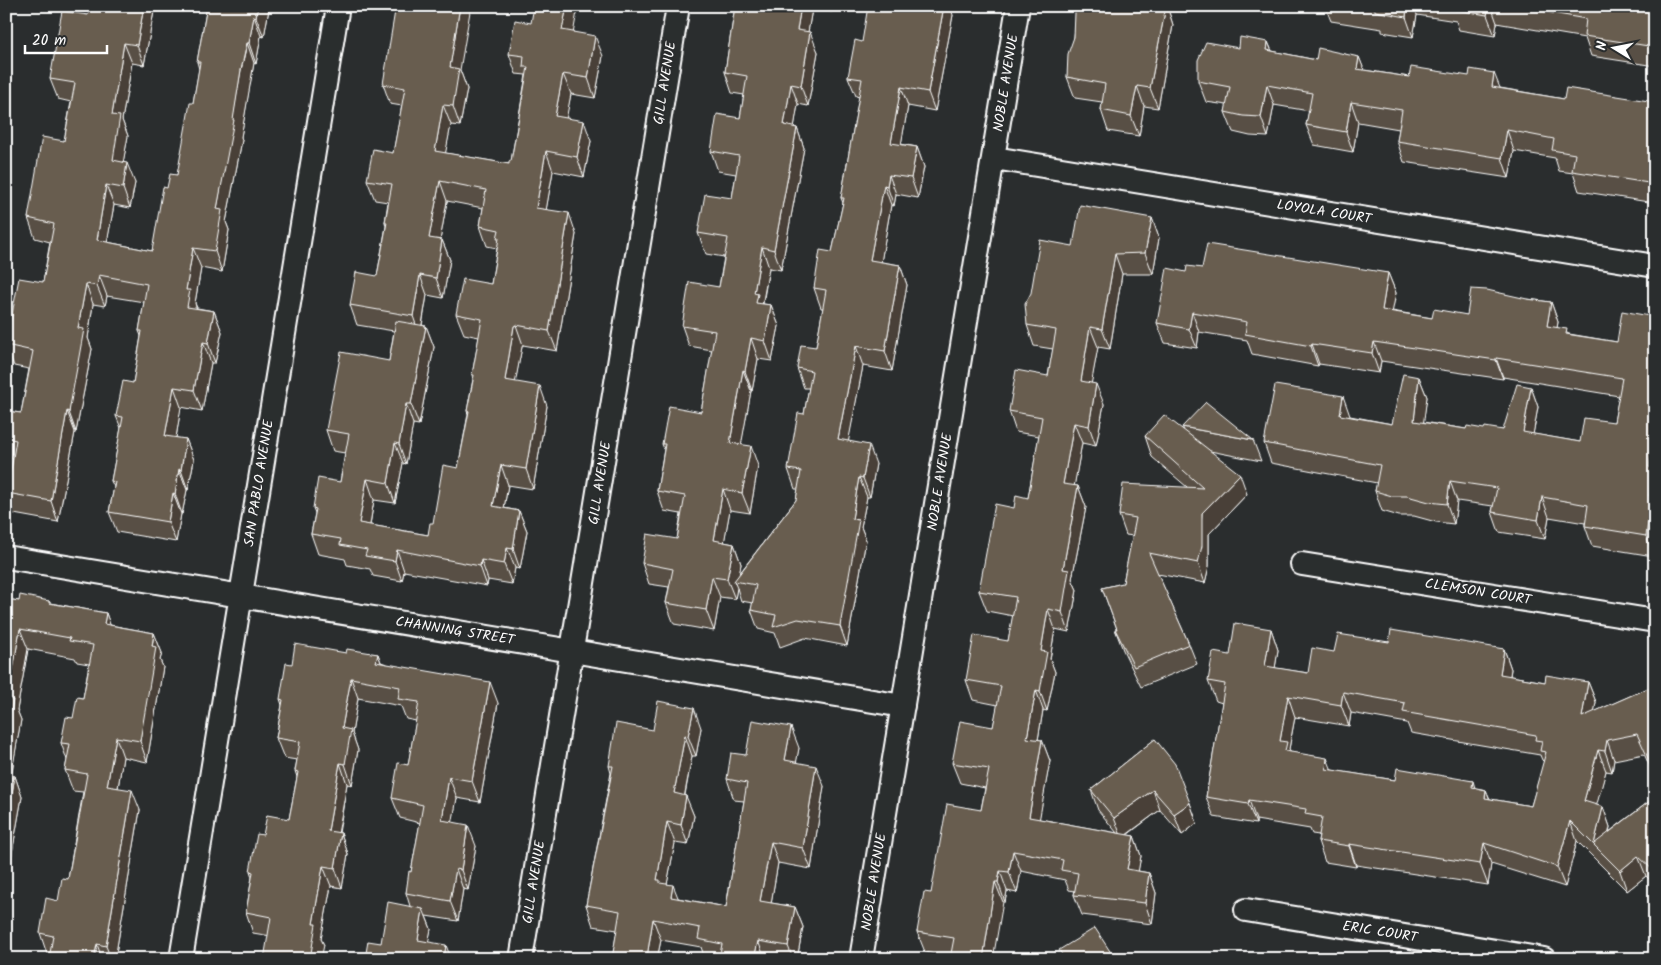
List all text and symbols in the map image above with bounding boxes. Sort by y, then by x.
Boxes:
scale bar [25,22,108,54]
north arrow [1588,22,1638,72]
text: 20 m [32,29,66,53]
street label: NOBLE AVENUE [987,32,1025,133]
street label: GILL AVENUE [648,39,683,126]
text: N [1591,39,1614,52]
street label: LOYOLA COURT [1275,194,1374,231]
street label: SAN PABLO AVENUE [238,417,280,548]
street label: NOBLE AVENUE [921,431,959,532]
street label: GILL AVENUE [583,439,618,526]
street label: CLEMSON COURT [1423,573,1534,611]
street label: CHANNING STREET [394,611,518,652]
street label: NOBLE AVENUE [855,831,893,932]
street label: GILL AVENUE [517,838,552,925]
street label: ERIC COURT [1341,915,1421,949]

